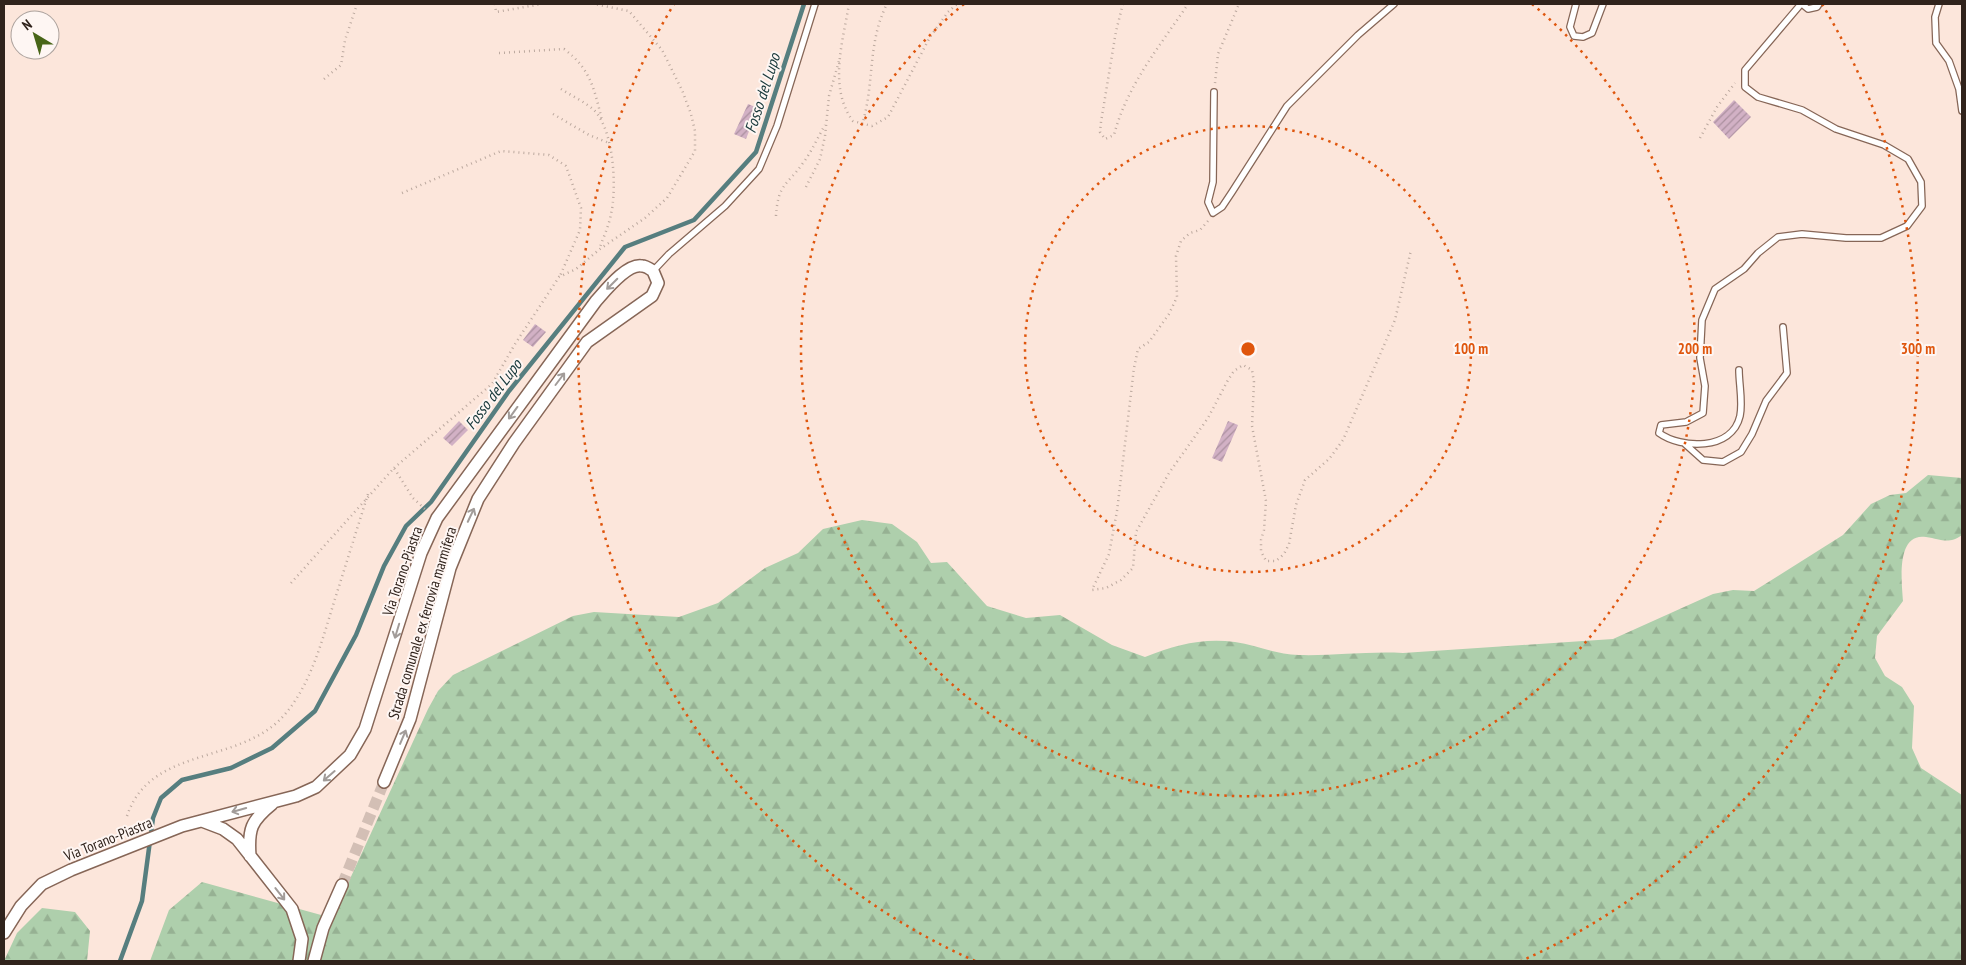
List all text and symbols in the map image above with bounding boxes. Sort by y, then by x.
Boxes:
north arrow [10,10,60,60]
text: N [18,15,36,34]
water label: Fosso del Lupo [740,50,785,135]
one-way arrow [605,278,618,290]
text: 100 m [1454,339,1488,358]
text: 200 m [1678,339,1712,358]
text: 300 m [1901,339,1935,358]
centre of rings [1239,340,1257,358]
water label: Fosso del Lupo [460,354,526,433]
one-way arrow [554,373,565,386]
one-way arrow [508,406,519,419]
one-way arrow [467,508,476,523]
street label: Via Torano-Piastra [377,524,426,619]
street label: Strada comunale ex ferrovia marmifera [384,524,460,722]
one-way arrow [392,623,402,639]
one-way arrow [398,730,408,745]
one-way arrow [323,770,336,781]
one-way arrow [231,806,247,816]
street label: Via Torano-Piastra [60,813,155,866]
one-way arrow [275,887,286,900]

